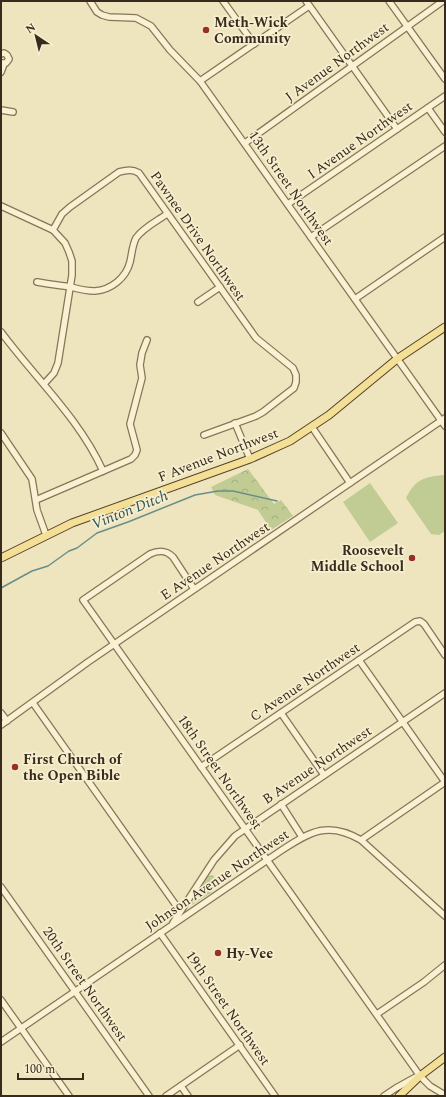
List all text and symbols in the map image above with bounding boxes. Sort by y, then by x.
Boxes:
place label: Meth-Wick Community [214,12,292,49]
north arrow [16,16,56,56]
street label: J Avenue Northwest [281,17,393,107]
text: N [22,19,39,38]
marker: Meth-Wick Community [201,25,211,35]
street label: I Avenue Northwest [303,96,417,184]
street label: 13th Street Northwest [243,126,339,250]
street label: Pawnee Drive Northwest [145,167,251,305]
street label: F Avenue Northwest [155,422,281,488]
water label: Vinton Ditch [88,484,172,536]
street label: E Avenue Northwest [156,517,274,605]
place label: Roosevelt Middle School [310,540,405,577]
marker: Roosevelt Middle School [407,553,417,563]
street label: C Avenue Northwest [246,637,364,727]
street label: 18th Street Northwest [172,710,268,834]
street label: B Avenue Northwest [258,721,376,809]
place label: First Church of the Open Bible [23,749,123,786]
marker: First Church of the Open Bible [10,762,20,772]
street label: Johnson Avenue Northwest [141,824,293,936]
street label: 20th Street Northwest [37,922,133,1046]
place label: Hy-Vee [226,943,273,964]
street label: 19th Street Northwest [180,946,276,1070]
marker: Hy-Vee [213,948,223,958]
scale bar [18,1055,83,1081]
text: 100 m [24,1060,55,1079]

